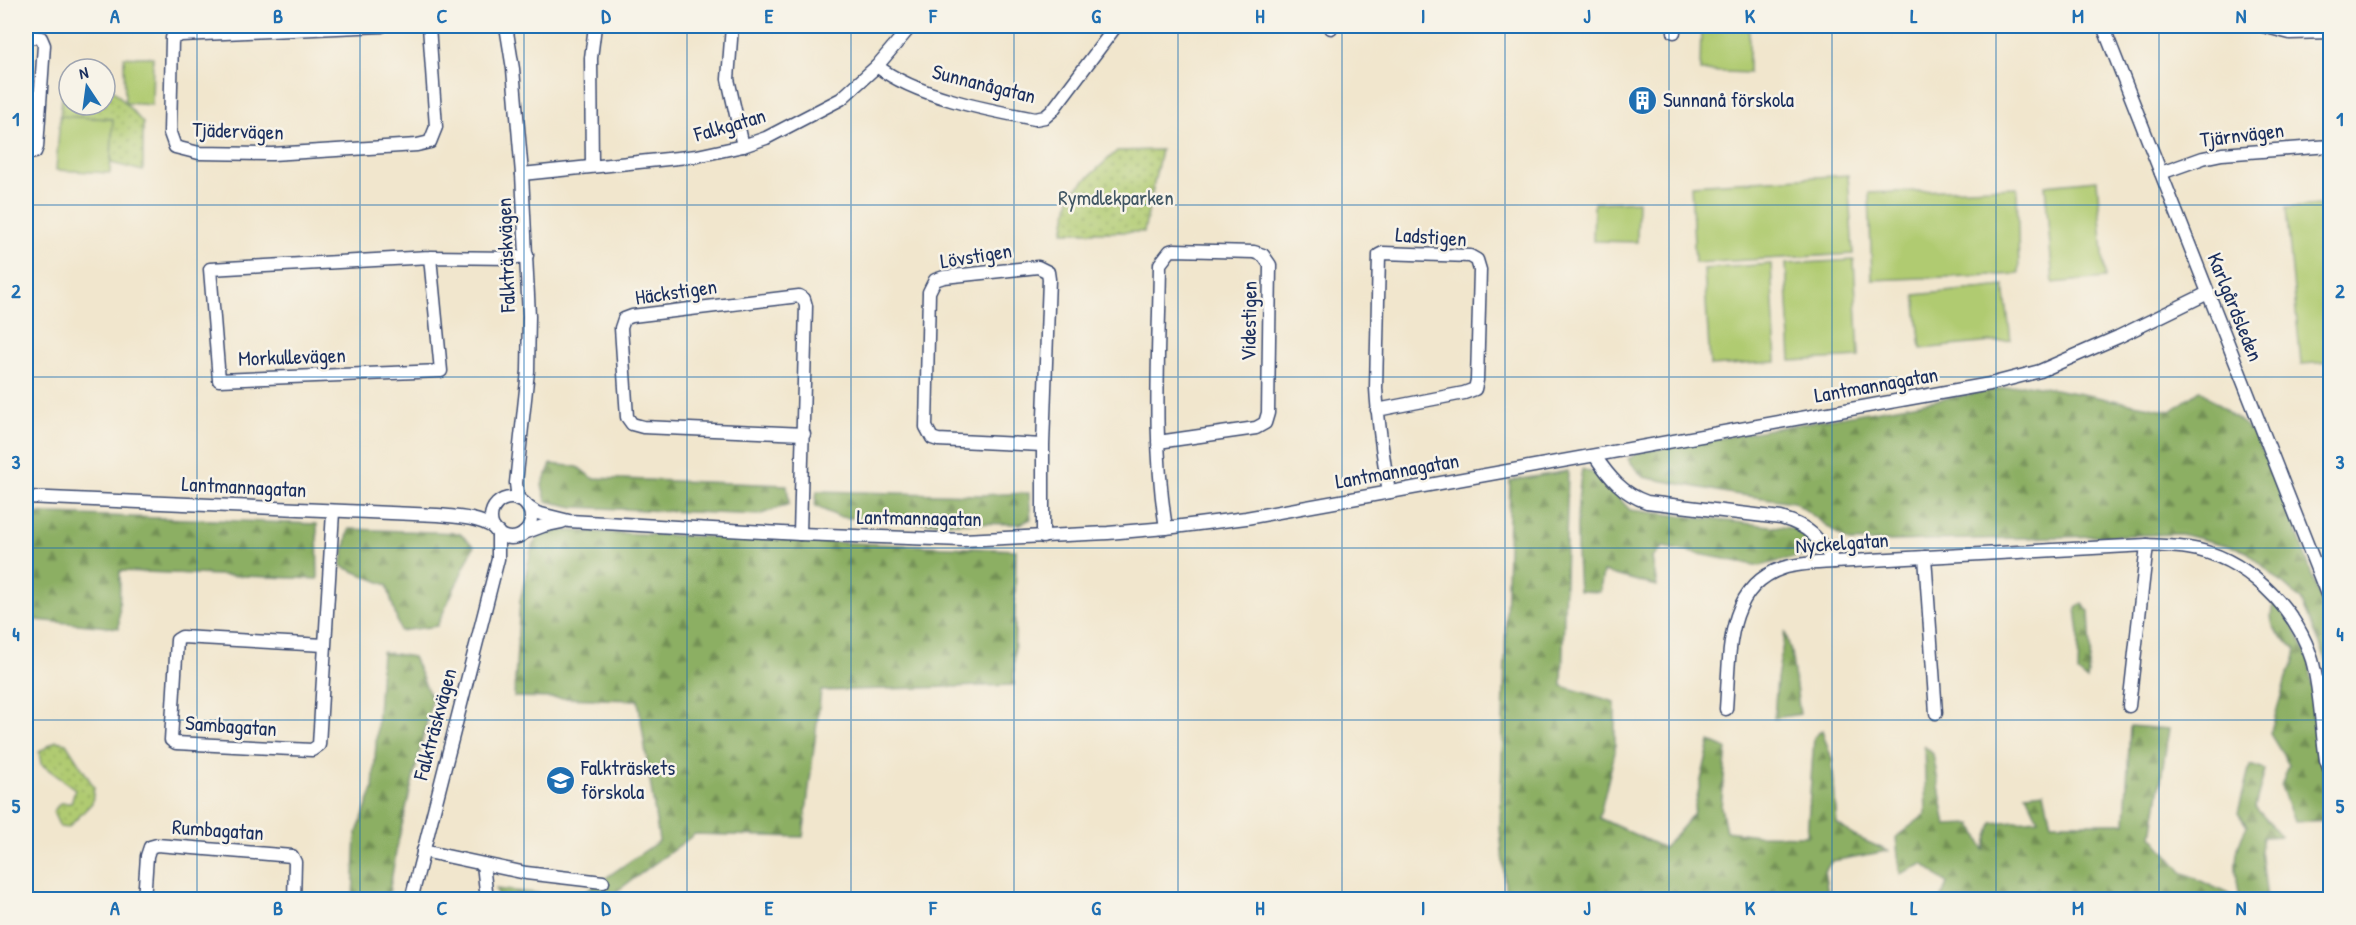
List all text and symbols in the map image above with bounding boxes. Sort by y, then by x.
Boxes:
text: A [110,2,120,29]
text: B [273,2,283,29]
text: C [437,2,448,29]
text: D [601,2,611,29]
text: E [765,2,774,29]
text: F [928,2,938,29]
text: G [1091,2,1101,29]
text: H [1255,2,1265,29]
text: I [1421,2,1425,29]
text: J [1583,2,1591,29]
text: K [1745,2,1756,29]
text: L [1910,2,1918,29]
text: M [2072,2,2084,29]
text: N [2236,2,2247,29]
north arrow [57,57,117,117]
street label: Sunnanågatan [929,57,1039,110]
text: N [77,61,91,84]
building icon: Sunnanå förskola [1626,84,1658,116]
place label: Sunnanå förskola [1663,85,1794,114]
street label: Falkgatan [690,101,769,149]
text: 1 [12,105,20,132]
text: 1 [2336,105,2344,132]
street label: Tjädervägen [192,114,284,147]
street label: Tjärnvägen [2198,115,2286,154]
park label: Rymdlekparken [1058,183,1174,212]
street label: Falkträskvägen [489,197,522,314]
street label: Ladstigen [1394,220,1468,253]
street label: Lövstigen [938,236,1014,275]
street label: Karlgårdsleden [2201,248,2270,365]
street label: Häckstigen [633,271,719,312]
text: 2 [11,277,21,304]
text: 2 [2335,277,2345,304]
street label: Videstigen [1233,281,1264,361]
street label: Morkullevägen [238,340,346,373]
street label: Lantmannagatan [1812,359,1940,410]
street label: Lantmannagatan [1333,445,1461,496]
text: 3 [12,448,21,475]
text: 3 [2336,448,2345,475]
street label: Lantmannagatan [181,469,307,504]
street label: Lantmannagatan [856,502,982,533]
street label: Nyckelgatan [1794,525,1890,560]
text: 4 [12,620,20,647]
text: 4 [2336,620,2344,647]
street label: Falkträskvägen [405,665,463,784]
street label: Sambagatan [184,708,278,743]
place label: Falkträskets förskola [580,753,675,806]
school or university icon: Falkträskets förskola [544,764,576,796]
text: 5 [12,792,21,819]
text: 5 [2336,792,2345,819]
street label: Rumbagatan [171,812,265,847]
text: A [110,894,120,921]
text: B [273,894,283,921]
text: C [437,894,448,921]
text: D [601,894,611,921]
text: E [765,894,774,921]
text: F [928,894,938,921]
text: G [1091,894,1101,921]
text: H [1255,894,1265,921]
text: I [1421,894,1425,921]
text: J [1583,894,1591,921]
text: K [1745,894,1756,921]
text: L [1910,894,1918,921]
text: M [2072,894,2084,921]
text: N [2236,894,2247,921]

